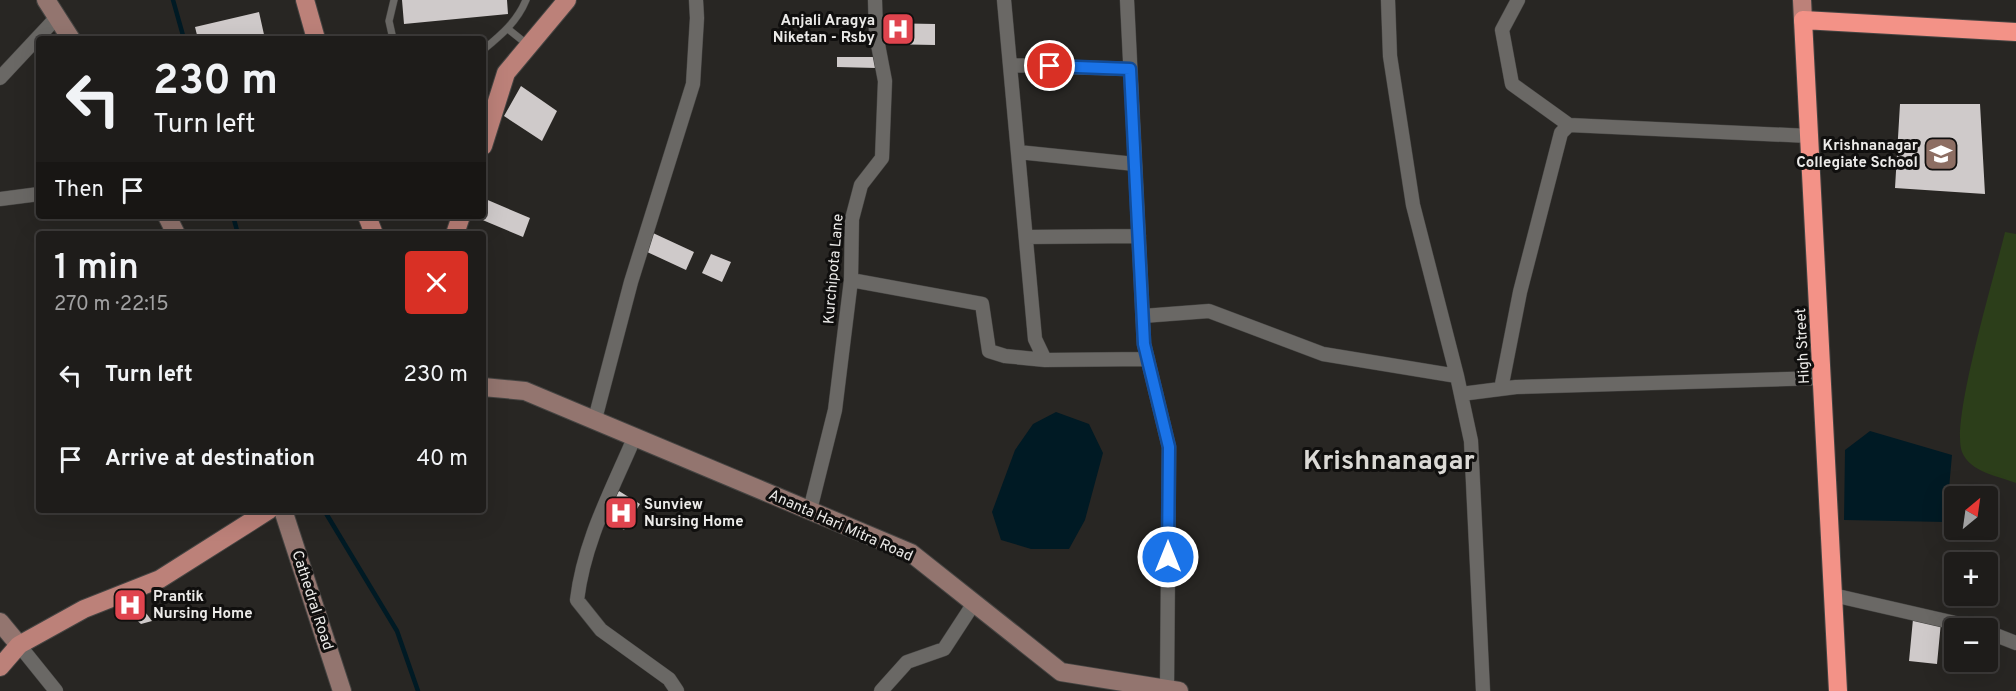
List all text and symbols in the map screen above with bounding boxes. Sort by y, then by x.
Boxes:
hospital icon: Anjali Aragya Niketan - Rsby [880,11,916,47]
place label: Anjali Aragya Niketan - Rsby [773,12,875,48]
pin [1024,40,1075,91]
icon: arrive [1033,49,1066,82]
text: 230 m [153,56,278,109]
icon: left [54,60,132,138]
text: Turn left [153,108,255,142]
school or university icon: Krishnanagar Collegiate School [1923,136,1959,172]
place label: Krishnanagar Collegiate School [1796,137,1919,173]
icon: arrive [116,174,149,207]
text: Then [54,177,104,204]
street label: Kurchipota Lane [820,213,849,325]
text: 1 min [54,246,139,292]
button: close [405,251,468,314]
text: 270 m · 22:15 [54,292,169,318]
street label: High Street [1792,307,1815,384]
icon: left [54,359,87,392]
text: Turn left [105,362,193,389]
text: 230 m [404,362,468,389]
icon: arrive [54,443,87,476]
district label: Krishnanagar [1303,445,1475,479]
text: Arrive at destination [105,446,315,473]
text: 40 m [416,446,468,473]
street label: Ananta Hari Mitra Road [765,486,915,567]
north arrow [1944,486,1998,540]
map controls [1944,486,1998,672]
hospital icon: Sunview Nursing Home [603,495,639,531]
place label: Sunview Nursing Home [644,496,744,532]
position arrow [1136,525,1200,589]
street label: Cathedral Road [287,548,337,653]
button: + [1944,552,1998,606]
hospital icon: Prantik Nursing Home [112,587,148,623]
place label: Prantik Nursing Home [153,588,253,624]
button: − [1944,618,1998,672]

